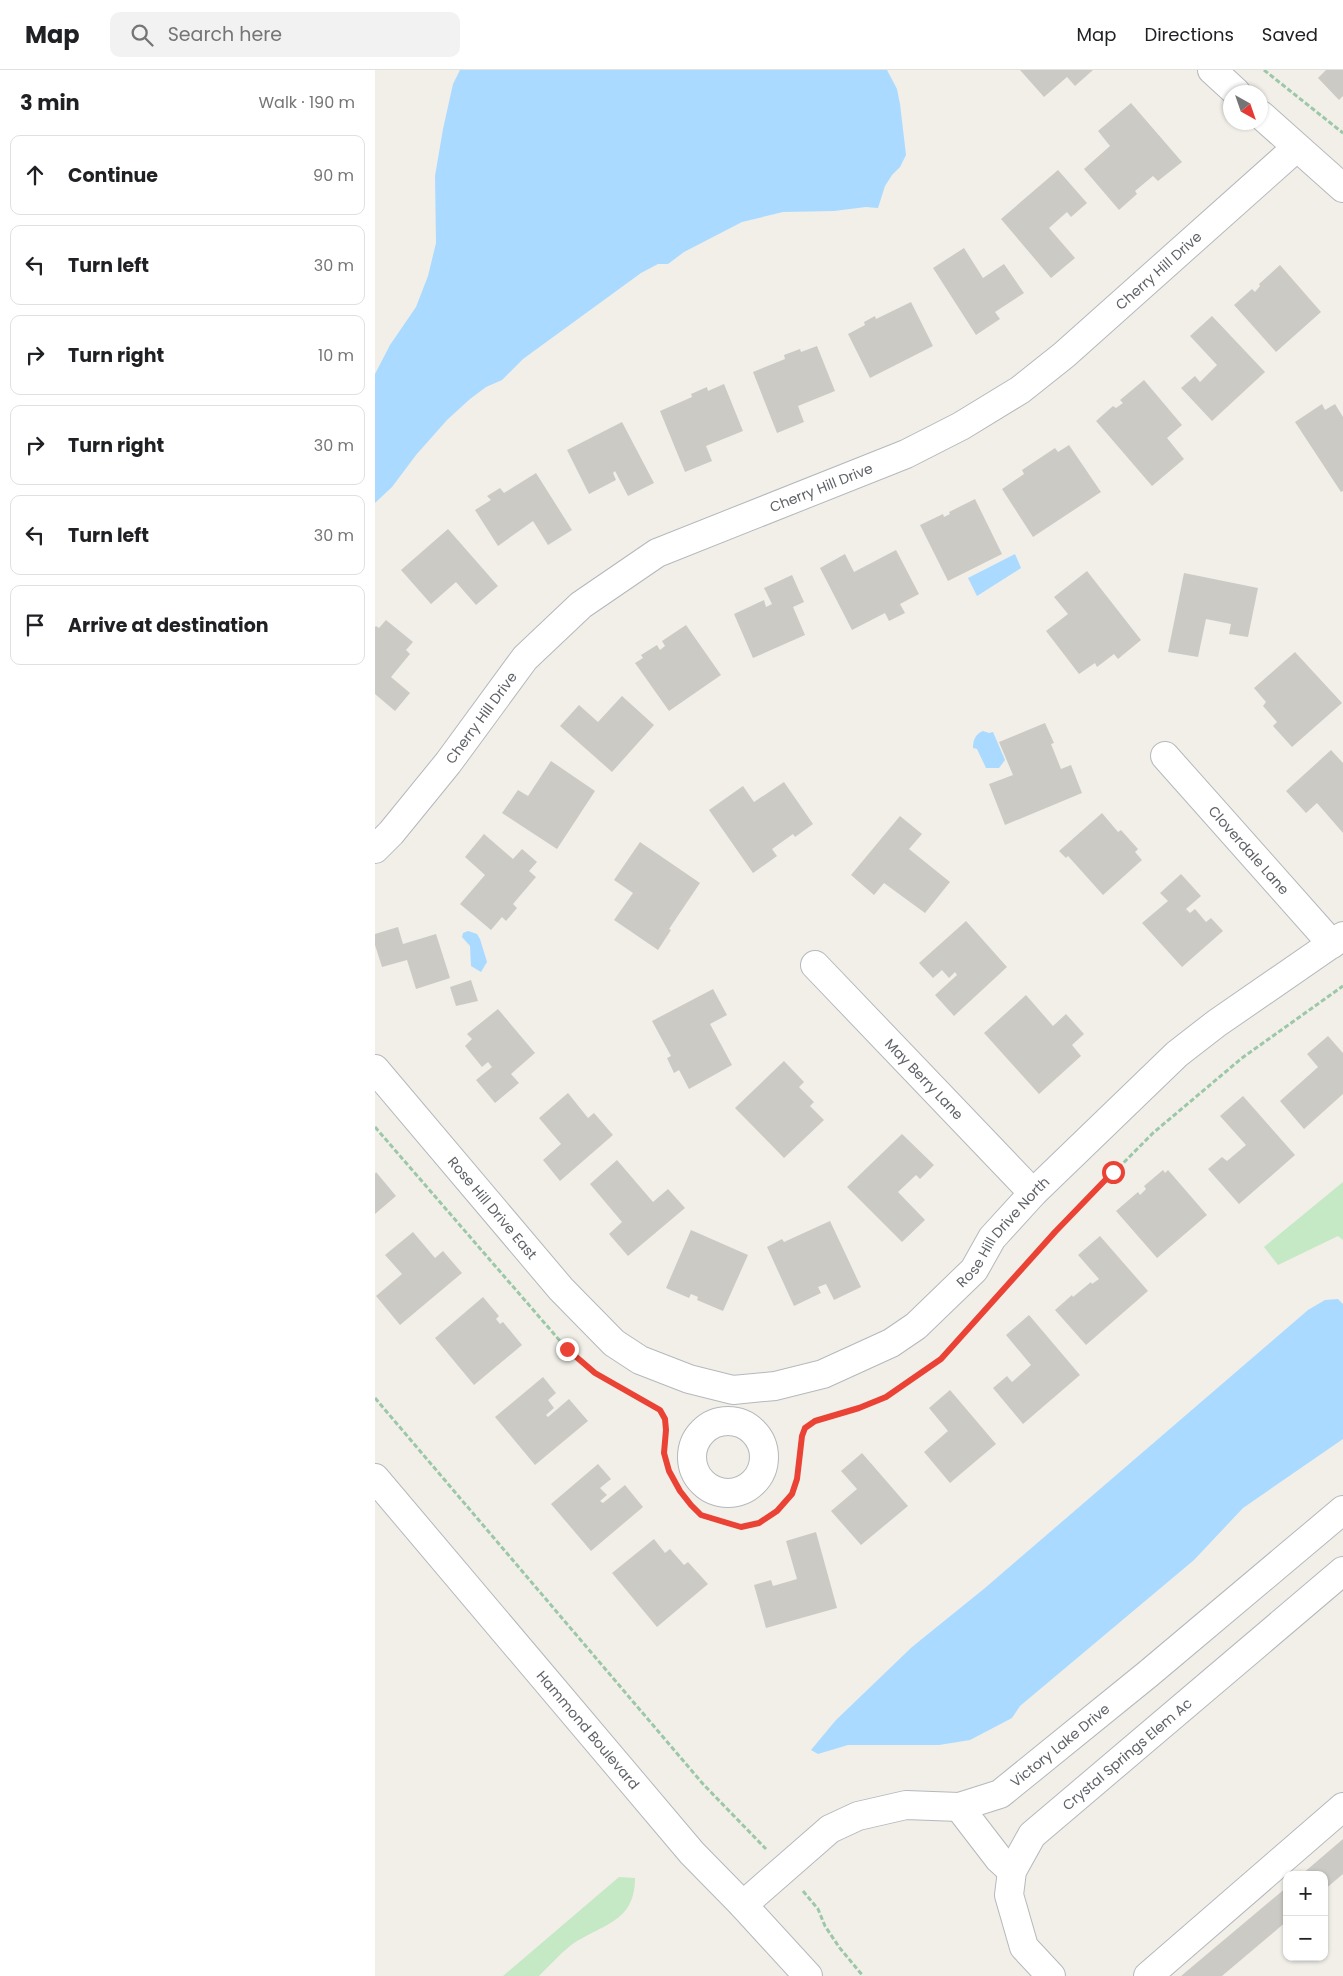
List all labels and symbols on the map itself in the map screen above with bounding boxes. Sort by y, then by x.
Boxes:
north arrow [1223,85,1268,130]
street label: Cherry Hill Drive [1111,227,1206,315]
street label: Cherry Hill Drive [767,458,876,517]
street label: Cherry Hill Drive [441,667,522,768]
street label: Cloverdale Lane [1204,801,1294,899]
street label: May Berry Lane [880,1034,968,1125]
street label: Rose Hill Drive East [443,1152,542,1264]
route start [1102,1161,1125,1184]
street label: Rose Hill Drive North [952,1172,1054,1292]
route end [556,1338,579,1361]
street label: Hammond Boulevard [532,1666,644,1794]
street label: Crystal Springs Elem Ac [1058,1693,1196,1815]
street label: Victory Lake Drive [1006,1699,1114,1792]

